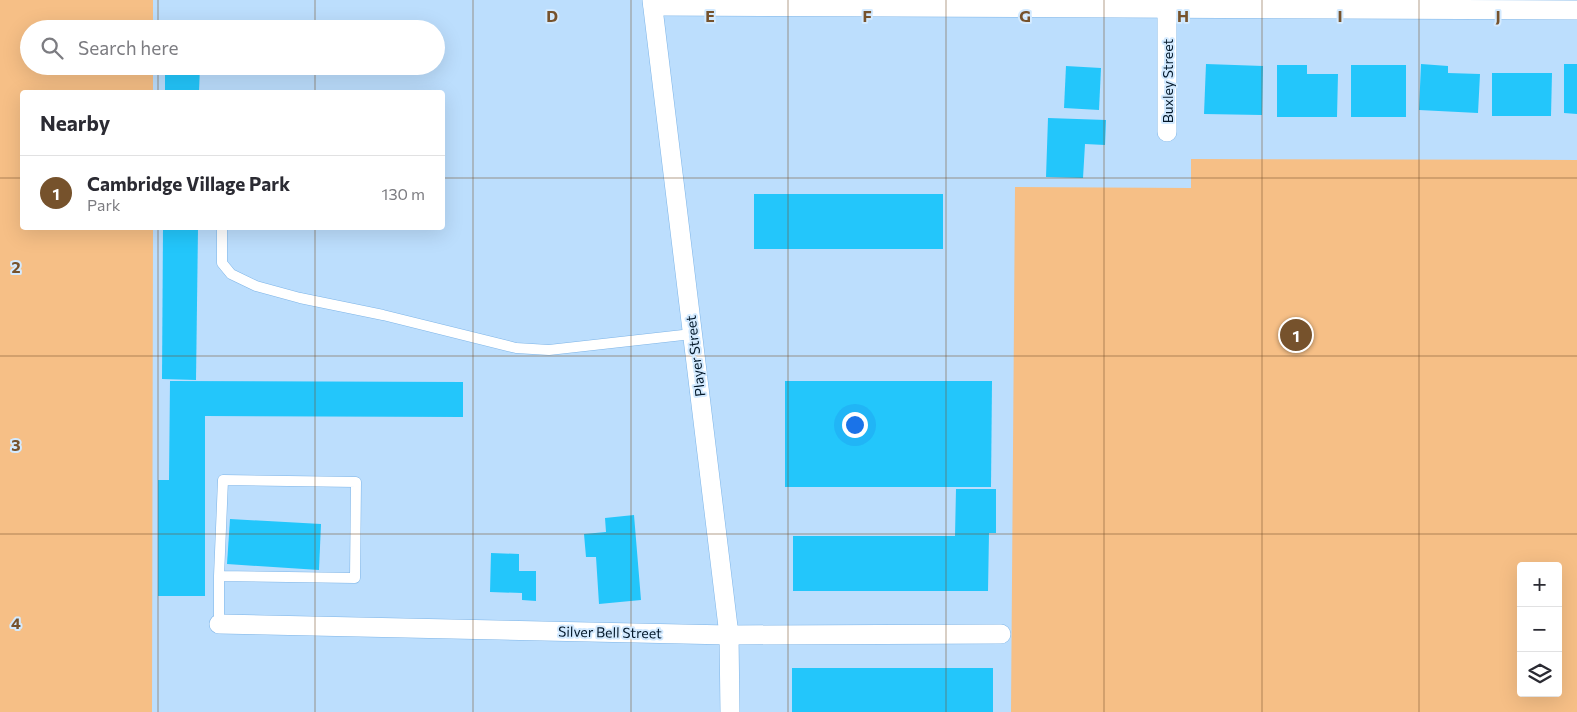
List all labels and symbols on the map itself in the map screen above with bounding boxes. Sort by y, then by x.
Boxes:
text: D [546,6,558,25]
text: E [705,6,715,25]
text: F [862,6,872,25]
text: G [1019,6,1031,25]
text: H [1177,6,1189,25]
text: I [1337,6,1343,25]
text: J [1495,6,1501,25]
street label: Buxley Street [1159,38,1176,123]
text: 2 [11,257,21,276]
street label: Player Street [682,314,708,398]
pin: 1 [1280,316,1312,354]
your location [842,412,868,438]
text: 3 [11,435,21,454]
text: 4 [11,613,21,632]
street label: Silver Bell Street [558,623,662,641]

